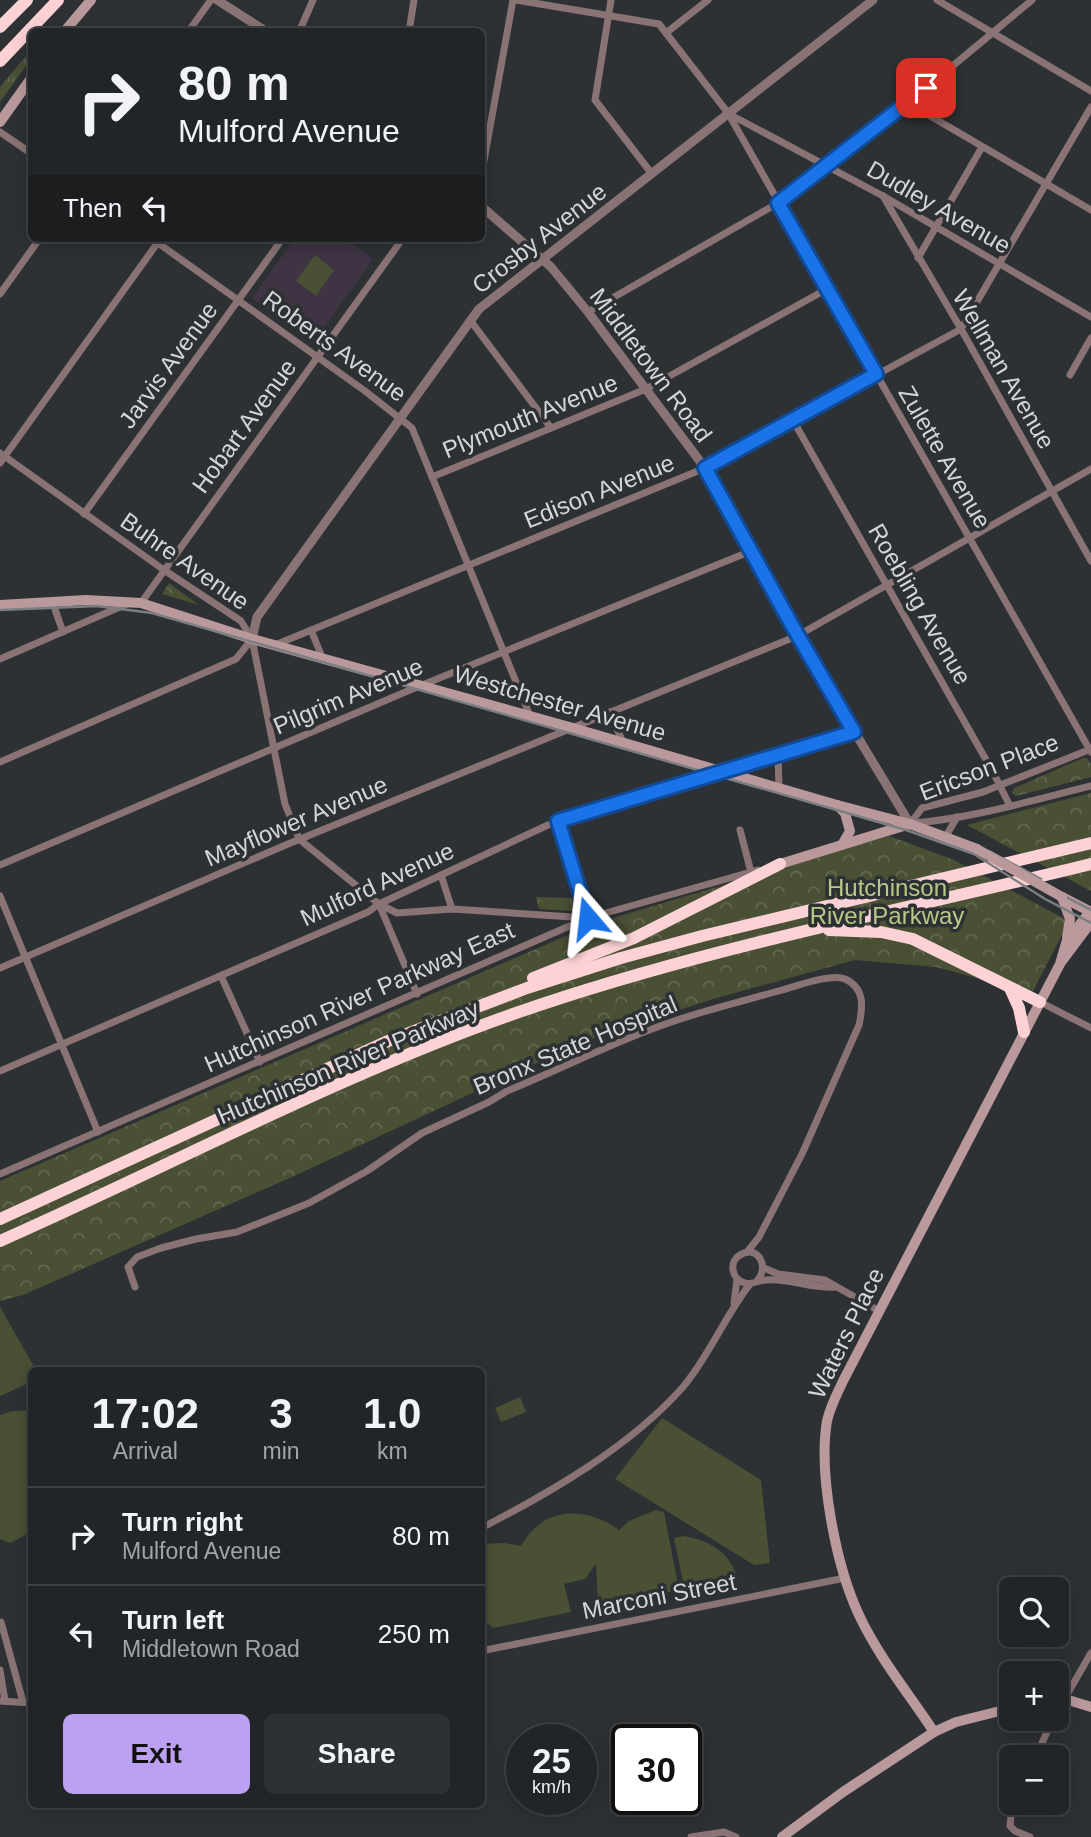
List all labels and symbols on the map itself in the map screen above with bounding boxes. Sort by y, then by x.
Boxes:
pin [896,58,956,118]
street label: Dudley Avenue [863,155,1015,259]
street label: Crosby Avenue [467,177,611,299]
street label: Middletown Road [584,283,718,447]
street label: Roberts Avenue [258,285,412,407]
street label: Wellman Avenue [948,285,1060,453]
street label: Jarvis Avenue [113,297,223,433]
street label: Hobart Avenue [187,354,301,498]
street label: Plymouth Avenue [439,369,621,463]
street label: Zulette Avenue [893,381,997,533]
street label: Edison Avenue [520,449,678,533]
street label: Buhre Avenue [116,507,254,615]
street label: Roebling Avenue [863,519,977,689]
street label: Pilgrim Avenue [269,652,427,740]
street label: Westchester Avenue [451,660,669,746]
street label: Ericson Place [916,728,1062,806]
street label: Mayflower Avenue [201,770,391,872]
street label: Mulford Avenue [296,837,458,931]
park label: Hutchinson River Parkway [810,874,964,929]
position arrow [551,881,625,955]
street label: Hutchinson River Parkway East [200,915,518,1079]
street label: Bronx State Hospital [469,990,681,1100]
street label: Hutchinson River Parkway [213,994,483,1130]
street label: Waters Place [803,1263,889,1403]
street label: Marconi Street [580,1568,738,1624]
speed limit sign: 30 [611,1724,702,1815]

